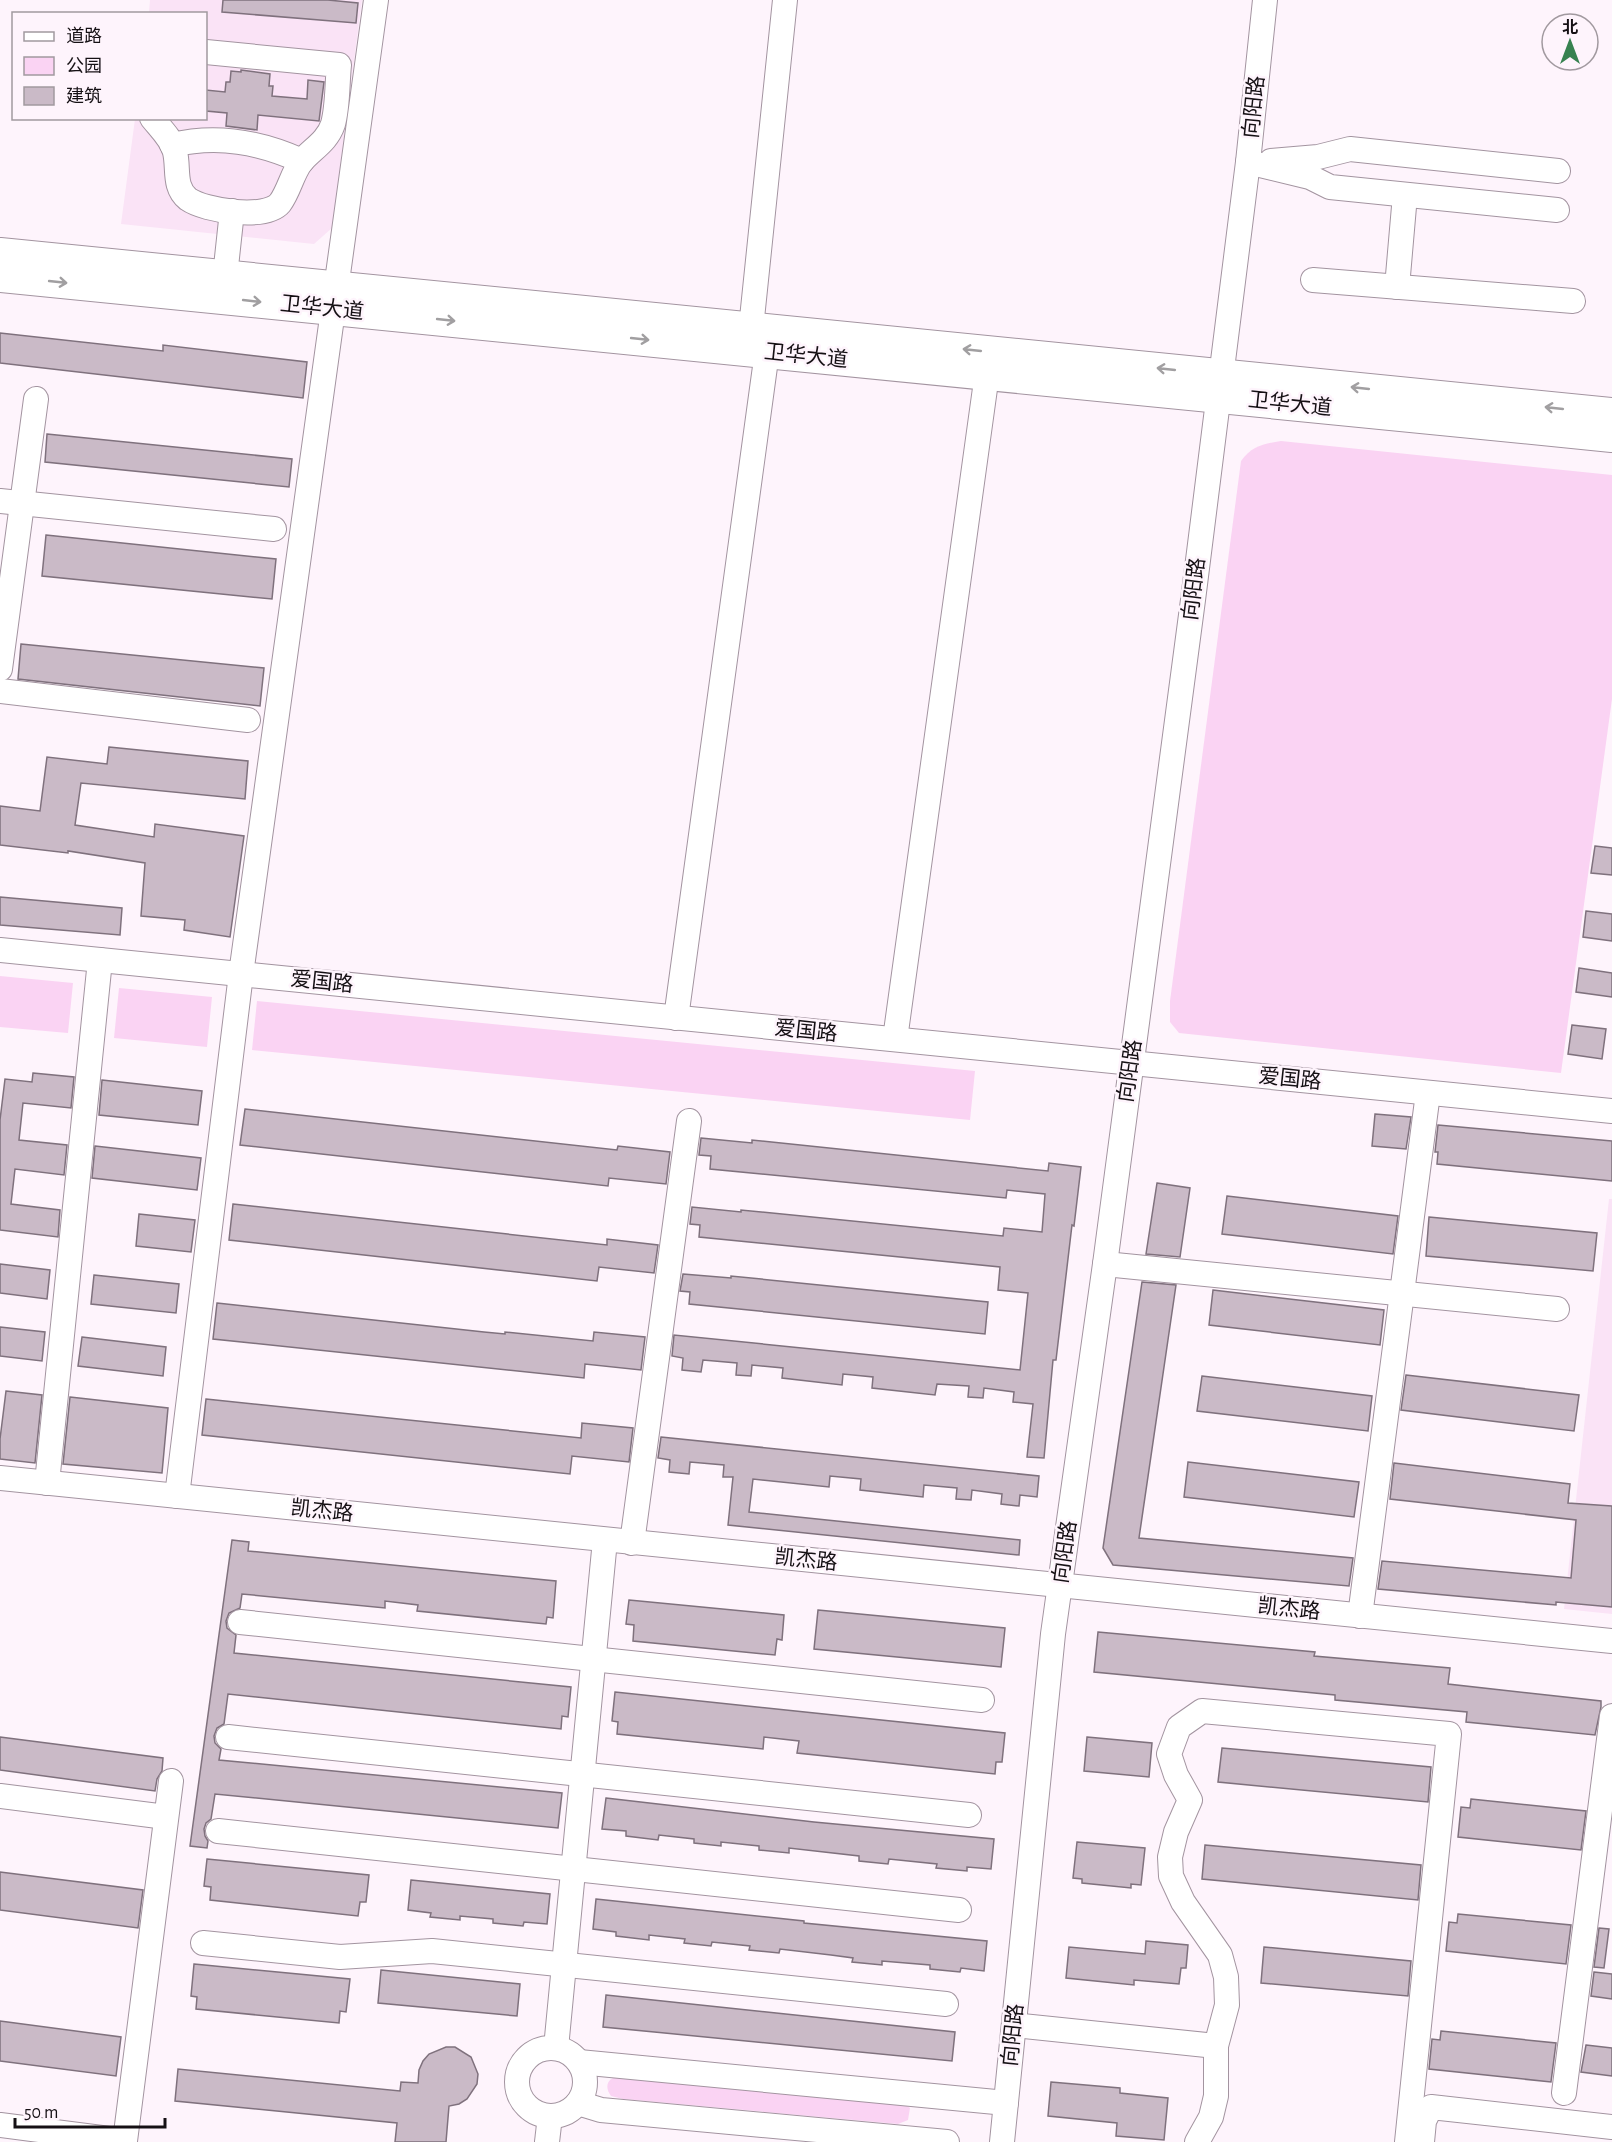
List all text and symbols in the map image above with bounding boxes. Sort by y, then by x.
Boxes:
legend [12,12,207,120]
north arrow [1540,12,1600,72]
text: 北 [1562,19,1578,36]
text: 道路 [66,26,102,46]
text: 公园 [66,57,102,76]
street label: 向阳路 [1239,74,1268,139]
text: 建筑 [66,86,102,106]
one-way arrow [48,277,68,288]
street label: 卫华大道 [279,292,365,323]
one-way arrow [242,296,262,307]
one-way arrow [436,315,456,326]
one-way arrow [630,334,650,345]
street label: 卫华大道 [763,340,849,371]
one-way arrow [962,344,982,355]
one-way arrow [1156,363,1176,374]
one-way arrow [1350,382,1370,393]
street label: 卫华大道 [1247,388,1333,419]
one-way arrow [1544,402,1564,413]
street label: 向阳路 [1179,556,1208,622]
street label: 爱国路 [290,967,355,996]
street label: 爱国路 [774,1016,839,1045]
street label: 向阳路 [1114,1038,1145,1104]
street label: 爱国路 [1258,1064,1323,1093]
street label: 凯杰路 [290,1496,355,1525]
street label: 向阳路 [1049,1519,1080,1585]
street label: 凯杰路 [774,1545,839,1574]
street label: 凯杰路 [1257,1594,1322,1623]
street label: 向阳路 [998,2002,1027,2067]
scale bar [15,2091,165,2129]
text: 50 m [24,2104,58,2122]

